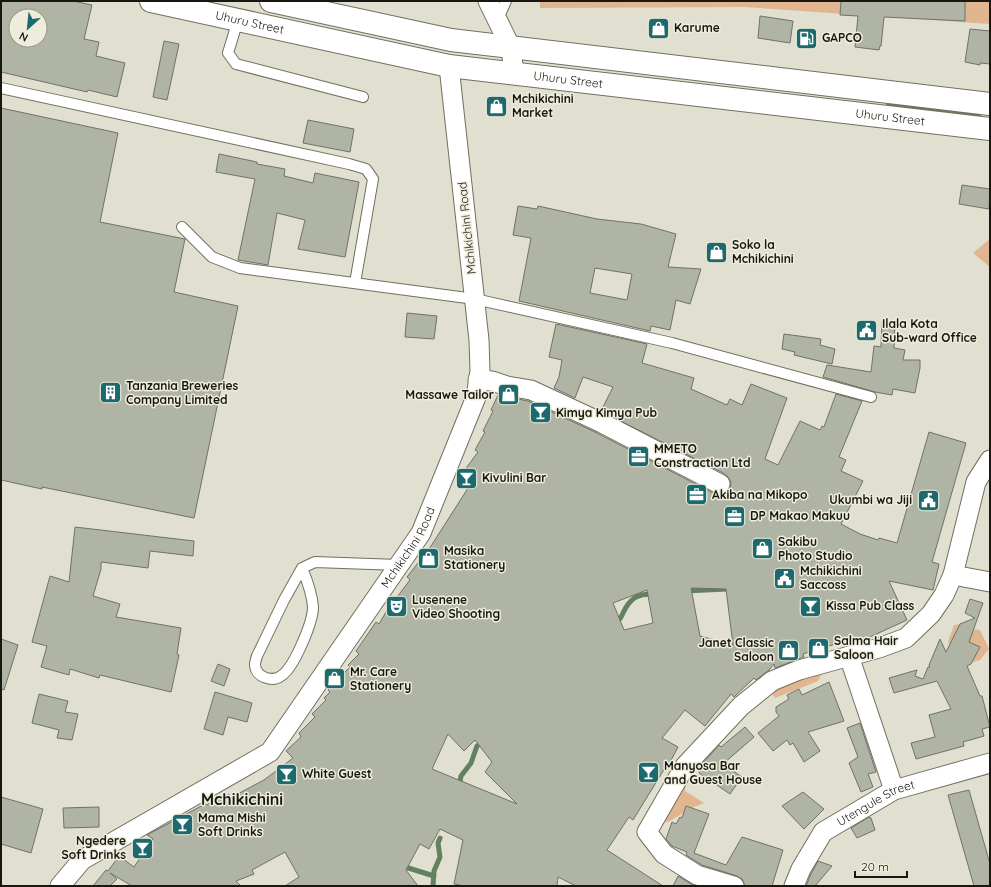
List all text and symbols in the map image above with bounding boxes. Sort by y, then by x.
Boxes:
street label: Uhuru Street [214,7,285,37]
north arrow [8,8,48,48]
shop icon: Karume [646,15,672,41]
place label: Karume [674,20,720,35]
fuel station icon: GAPCO [794,25,820,51]
text: N [17,29,30,45]
place label: GAPCO [822,30,862,45]
street label: Uhuru Street [533,68,604,91]
place label: Mchikichini Market [512,91,574,120]
shop icon: Mchikichini Market [484,93,510,119]
street label: Uhuru Street [855,105,926,128]
street label: Mchikichini Road [454,181,479,275]
place label: Soko la Mchikichini [732,237,794,266]
shop icon: Soko la Mchikichini [704,239,730,265]
place label: Ilala Kota Sub-ward Office [882,316,977,345]
public building icon: Ilala Kota Sub-ward Office [853,318,879,344]
place label: Tanzania Breweries Company Limited [126,378,239,407]
building icon: Tanzania Breweries Company Limited [98,380,124,406]
shop icon: Massawe Tailor [496,382,522,408]
place label: Massawe Tailor [405,387,494,402]
bar icon: Kimya Kimya Pub [528,400,554,426]
place label: Kimya Kimya Pub [556,405,657,420]
place label: MMETO Constraction Ltd [654,441,751,470]
office icon: MMETO Constraction Ltd [626,443,652,469]
bar icon: Kivulini Bar [453,465,479,491]
place label: Kivulini Bar [482,470,547,485]
office icon: Akiba na Mikopo [684,482,710,508]
place label: Akiba na Mikopo [712,487,808,502]
public building icon: Ukumbi wa Jiji [915,487,941,513]
place label: Ukumbi wa Jiji [829,492,912,507]
office icon: DP Makao Makuu [721,503,747,529]
street label: Mchikichini Road [377,504,438,591]
place label: DP Makao Makuu [750,508,850,523]
place label: Sakibu Photo Studio [778,534,853,563]
shop icon: Sakibu Photo Studio [750,536,776,562]
place label: Masika Stationery [444,543,505,572]
shop icon: Masika Stationery [416,545,442,571]
place label: Mchikichini Saccoss [800,563,862,592]
public building icon: Mchikichini Saccoss [771,565,797,591]
place label: Lusenene Video Shooting [412,592,500,621]
bar icon: Kissa Pub Class [797,593,823,619]
theatre icon: Lusenene Video Shooting [383,594,409,620]
place label: Kissa Pub Class [826,598,914,613]
place label: Salma Hair Saloon [834,633,898,662]
place label: Janet Classic Saloon [698,635,774,664]
shop icon: Salma Hair Saloon [805,635,831,661]
shop icon: Janet Classic Saloon [776,637,802,663]
place label: Mr. Care Stationery [350,664,411,693]
shop icon: Mr. Care Stationery [322,666,348,692]
place label: Manyosa Bar and Guest House [664,758,762,787]
bar icon: Manyosa Bar and Guest House [635,760,661,786]
bar icon: White Guest [274,761,300,787]
place label: White Guest [302,766,372,781]
street label: Utengule Street [834,777,916,829]
district label: Mchikichini [201,789,283,809]
place label: Mama Mishi Soft Drinks [198,810,266,839]
bar icon: Mama Mishi Soft Drinks [170,812,196,838]
place label: Ngedere Soft Drinks [61,833,126,862]
bar icon: Ngedere Soft Drinks [129,835,155,861]
scale bar [855,853,907,879]
text: 20 m [861,859,889,874]

